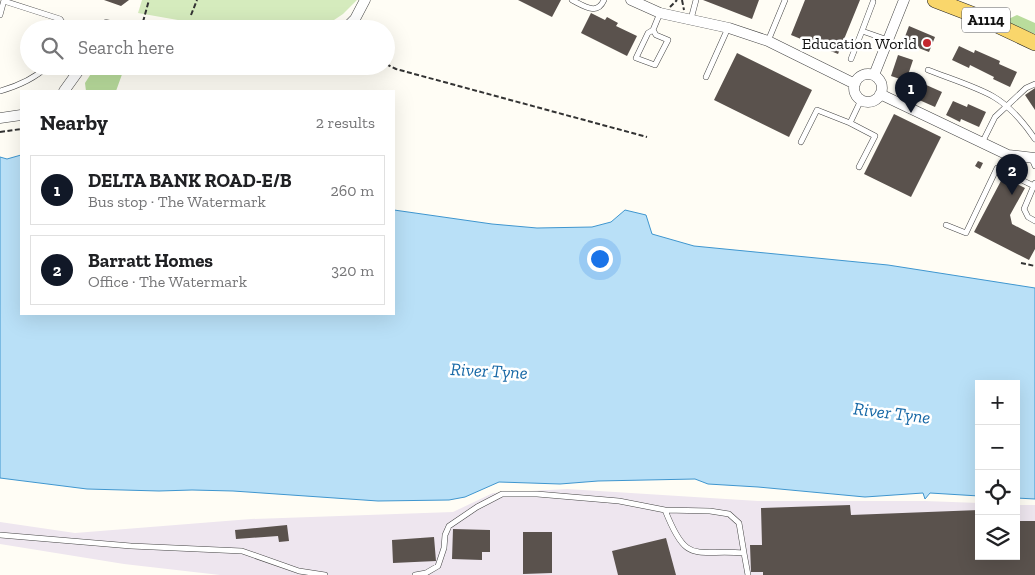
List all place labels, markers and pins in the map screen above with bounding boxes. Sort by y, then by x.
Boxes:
place label: Education World [802,34,917,53]
marker: Education World [921,37,933,49]
pin: 1 [895,72,927,113]
pin: 2 [996,154,1028,195]

